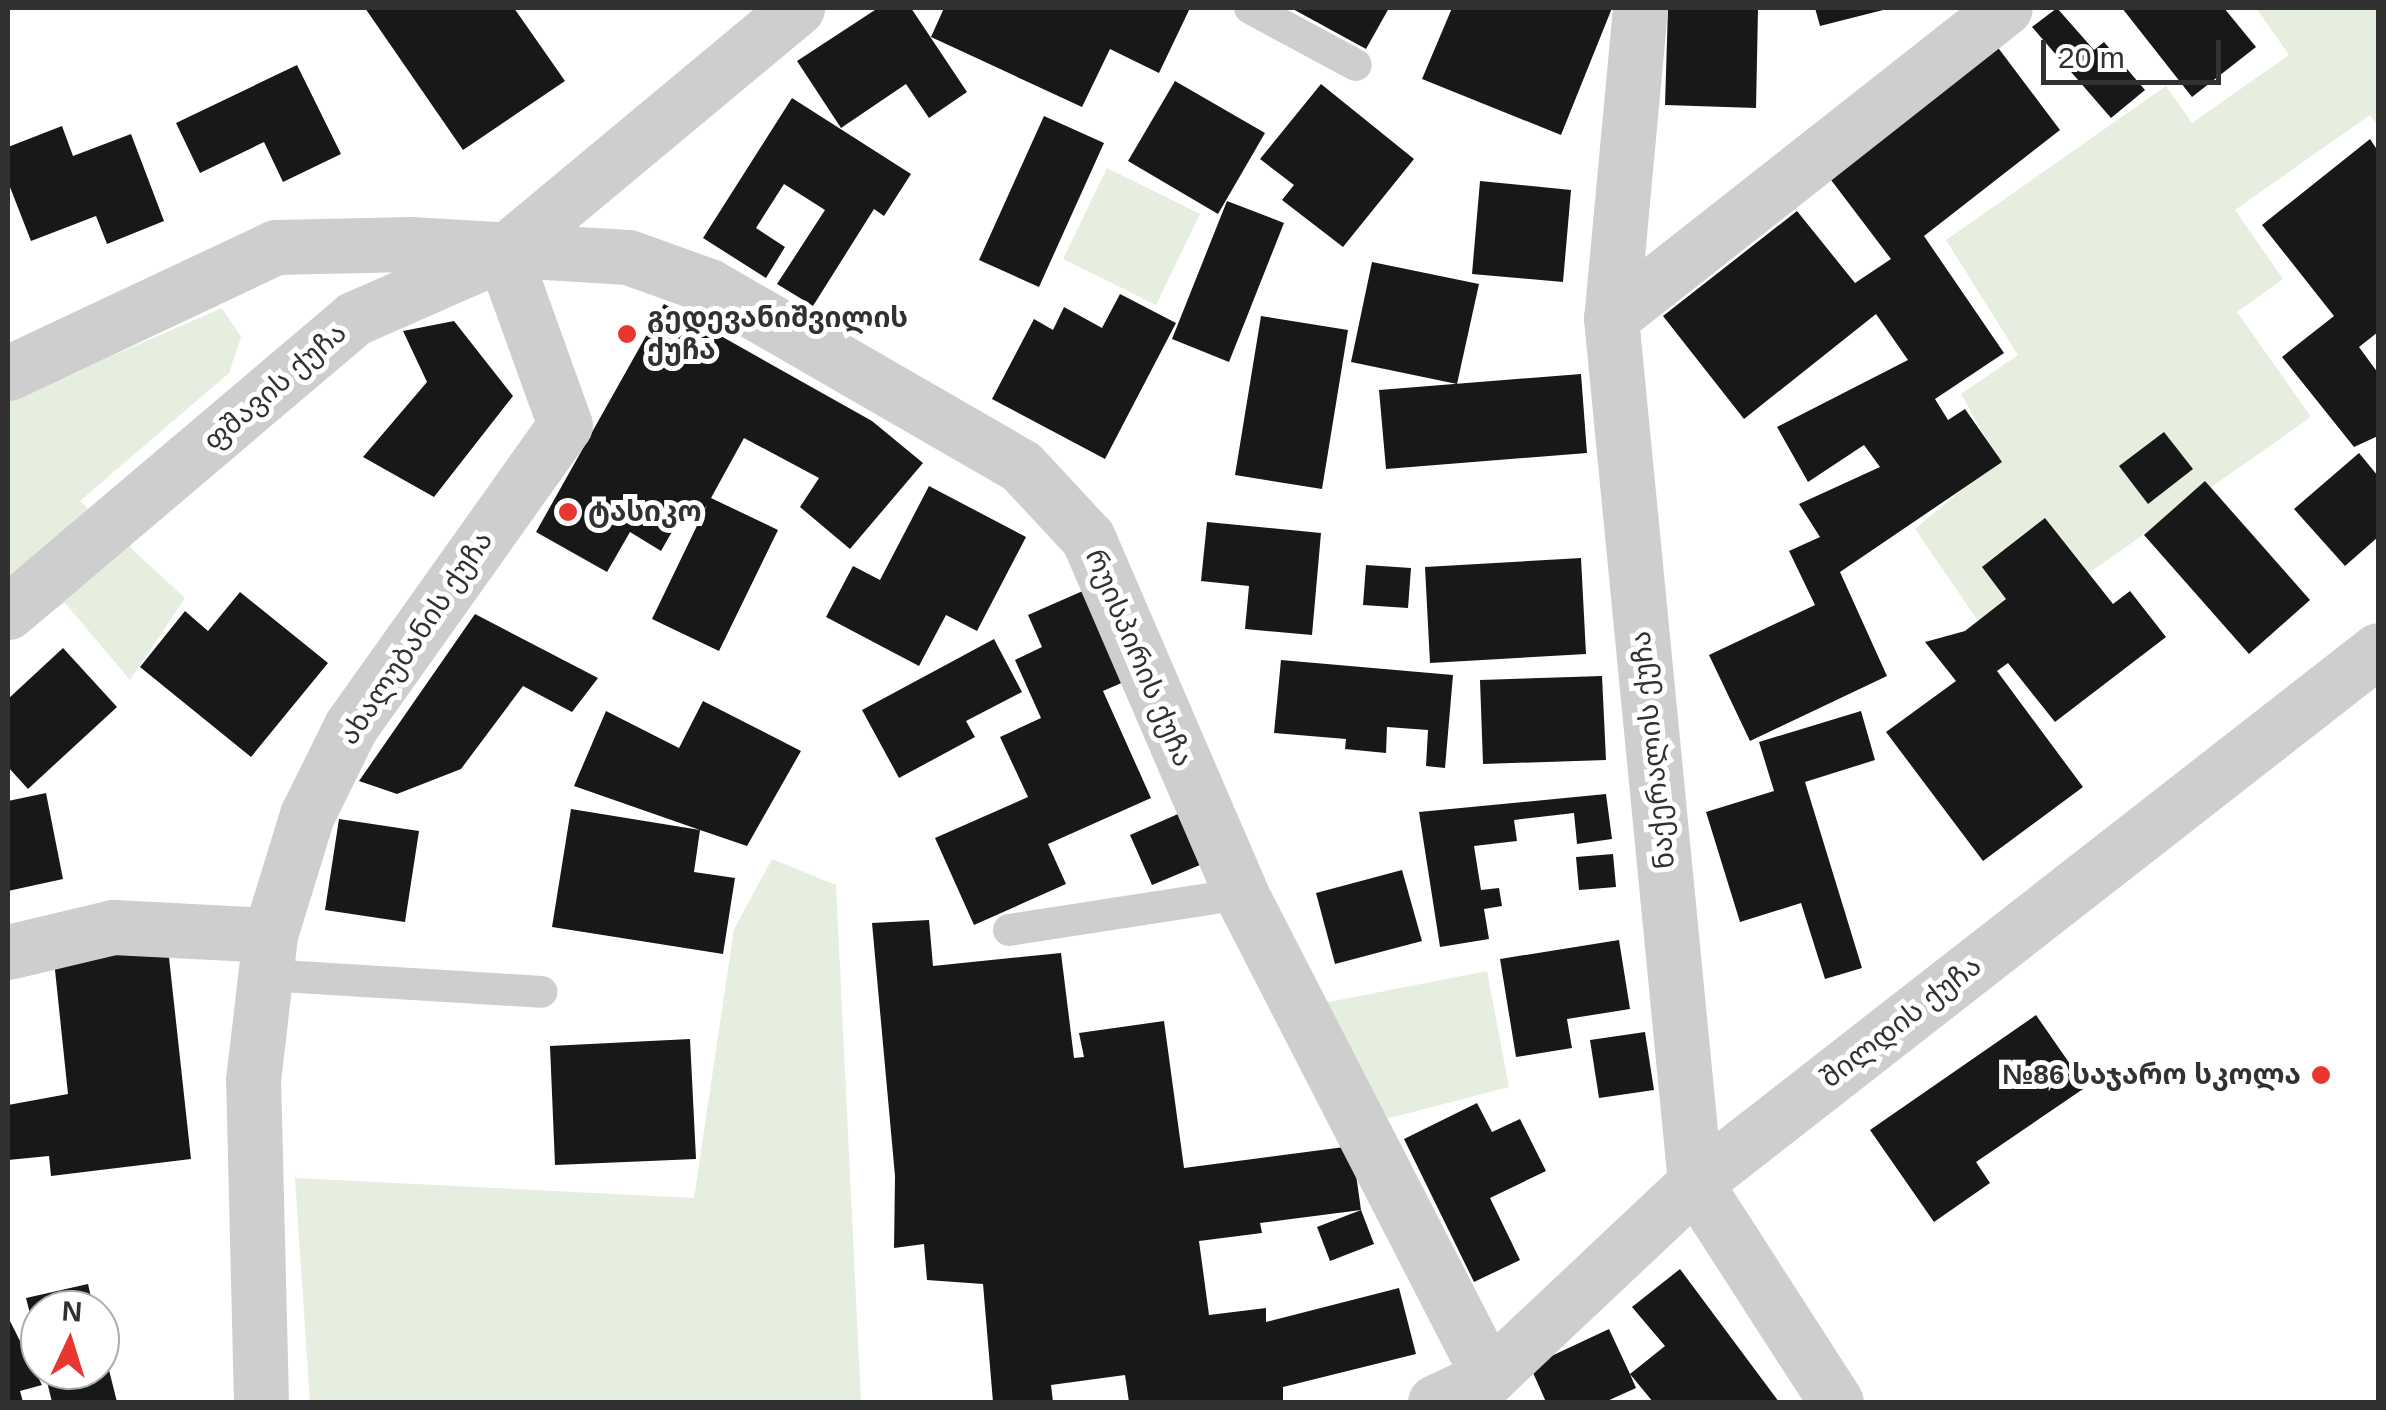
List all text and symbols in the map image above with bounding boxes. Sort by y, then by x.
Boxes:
scale bar [2046,20,2226,82]
text: 20 m [2058,41,2125,74]
place label: გედევანიშვილის ქუჩა [647,301,908,367]
street label: ფშავის ქუჩა [197,316,353,458]
marker: გედევანიშვილის ქუჩა [616,323,638,345]
place label: ტასიკო [588,495,702,529]
marker: ტასიკო [557,501,579,523]
street label: ახალუბანის ქუჩა [332,525,500,751]
street label: რუისპირის ქუჩა [1078,544,1200,772]
street label: ნაქერალის ქუჩა [1624,629,1682,871]
street label: შილდის ქუჩა [1814,949,1988,1095]
place label: №86 საჯარო სკოლა [2002,1058,2301,1092]
marker: №86 საჯარო სკოლა [2310,1064,2332,1086]
north arrow [20,1290,120,1390]
text: N [61,1295,83,1328]

